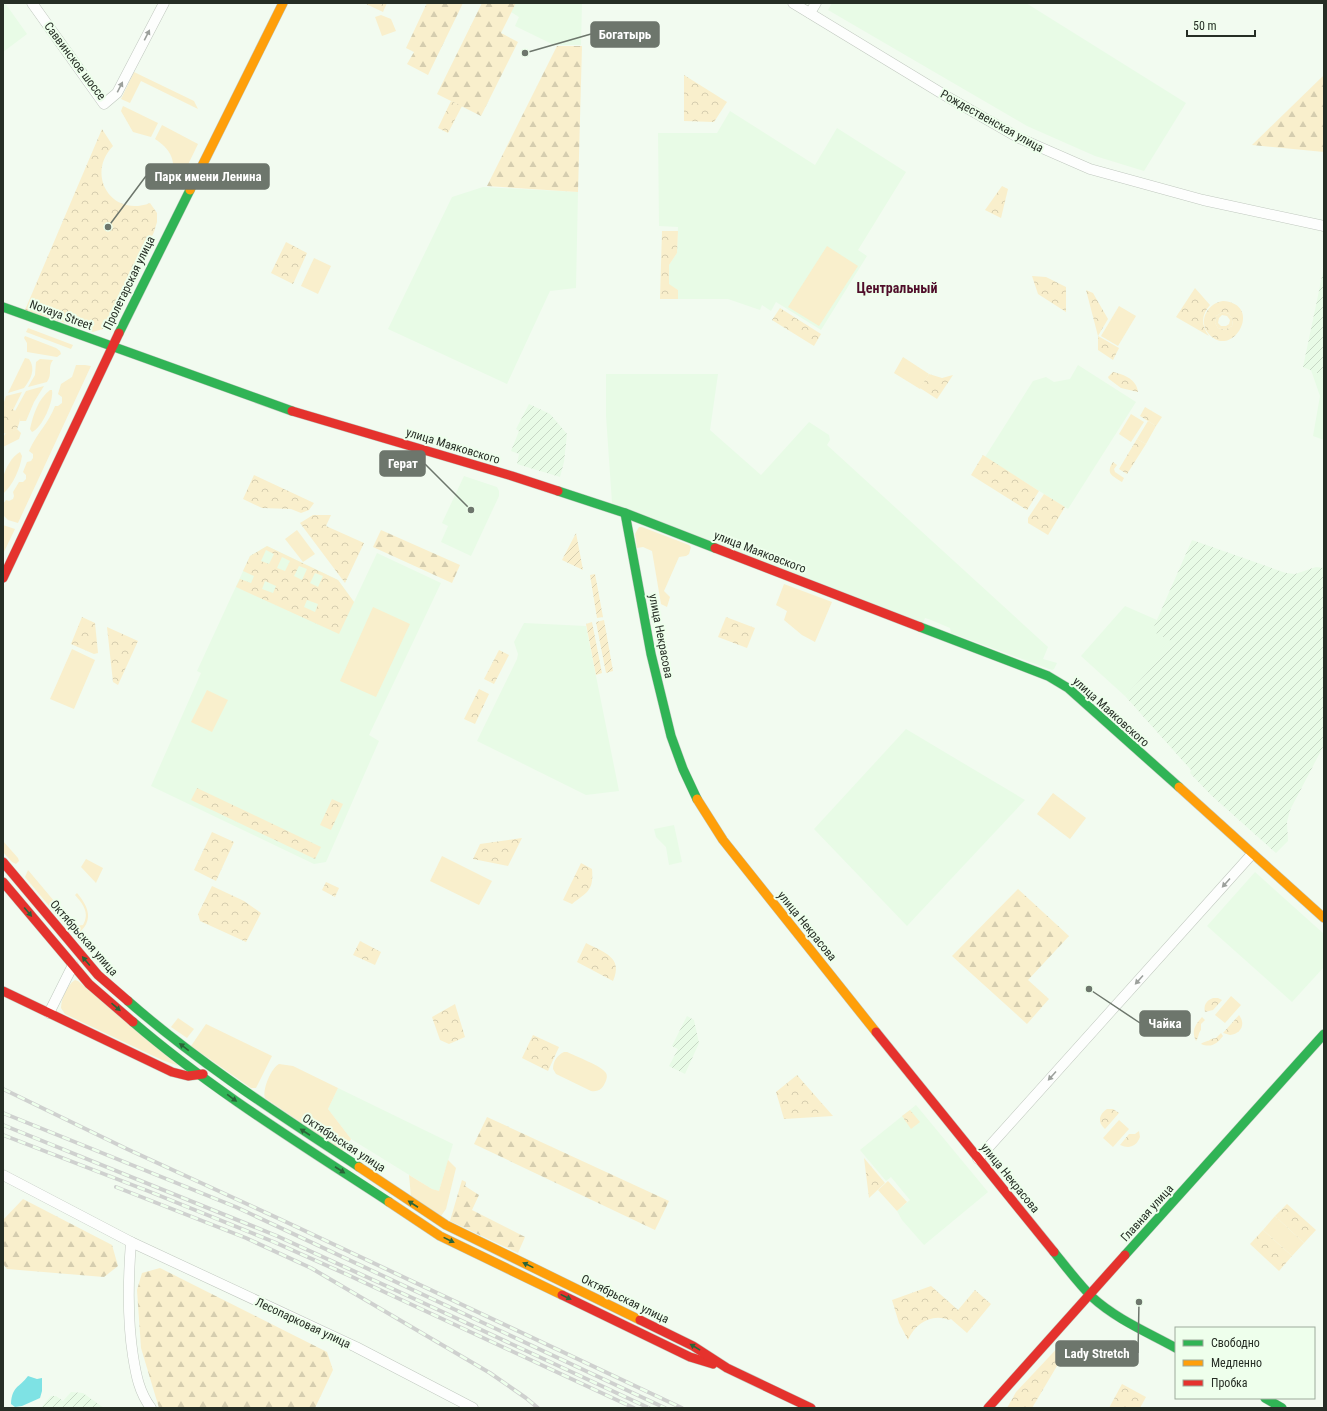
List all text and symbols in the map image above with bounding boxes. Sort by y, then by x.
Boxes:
scale bar [1187,12,1255,38]
street label: Саввинское шоссе [41,19,109,103]
text: 50 m [1193,19,1217,33]
callout: Богатырь [591,22,659,47]
text: Богатырь [599,27,652,42]
one-way arrow [144,29,151,40]
one-way arrow [117,82,123,93]
street label: Рождественская улица [938,87,1046,155]
callout: Парк имени Ленина [146,164,269,189]
text: Парк имени Ленина [154,169,262,184]
street label: Пролетарская улица [100,234,158,332]
district label: Центральный [856,280,938,296]
street label: Novaya Street [28,297,95,333]
street label: улица Маяковского [404,425,502,467]
callout: Герат [380,451,425,476]
text: Герат [388,456,418,471]
street label: улица Маяковского [712,528,808,576]
street label: улица Некрасова [646,593,676,680]
street label: улица Маяковского [1070,674,1152,750]
one-way arrow [1222,878,1231,888]
street label: улица Некрасова [775,888,840,964]
street label: Октябрьская улица [47,897,121,979]
one-way arrow [24,906,33,917]
one-way arrow [82,956,91,967]
one-way arrow [1135,974,1144,985]
one-way arrow [111,1003,121,1012]
callout: Чайка [1140,1011,1190,1036]
text: Чайка [1148,1016,1182,1031]
one-way arrow [178,1043,189,1051]
one-way arrow [1048,1071,1057,1082]
one-way arrow [226,1094,237,1102]
street label: Октябрьская улица [300,1111,388,1175]
one-way arrow [299,1128,310,1136]
street label: улица Некрасова [978,1140,1043,1216]
one-way arrow [335,1166,345,1174]
street label: Главная улица [1118,1181,1176,1244]
one-way arrow [408,1200,419,1207]
one-way arrow [444,1237,455,1243]
one-way arrow [522,1262,534,1268]
street label: Октябрьская улица [579,1272,671,1326]
one-way arrow [560,1294,572,1300]
street label: Лесопарковая улица [253,1295,353,1351]
legend [1175,1327,1315,1399]
text: Свободно [1211,1336,1260,1350]
callout: Lady Stretch [1056,1341,1138,1366]
one-way arrow [690,1343,700,1351]
text: Lady Stretch [1064,1346,1130,1361]
text: Медленно [1211,1356,1262,1370]
text: Пробка [1211,1376,1248,1390]

